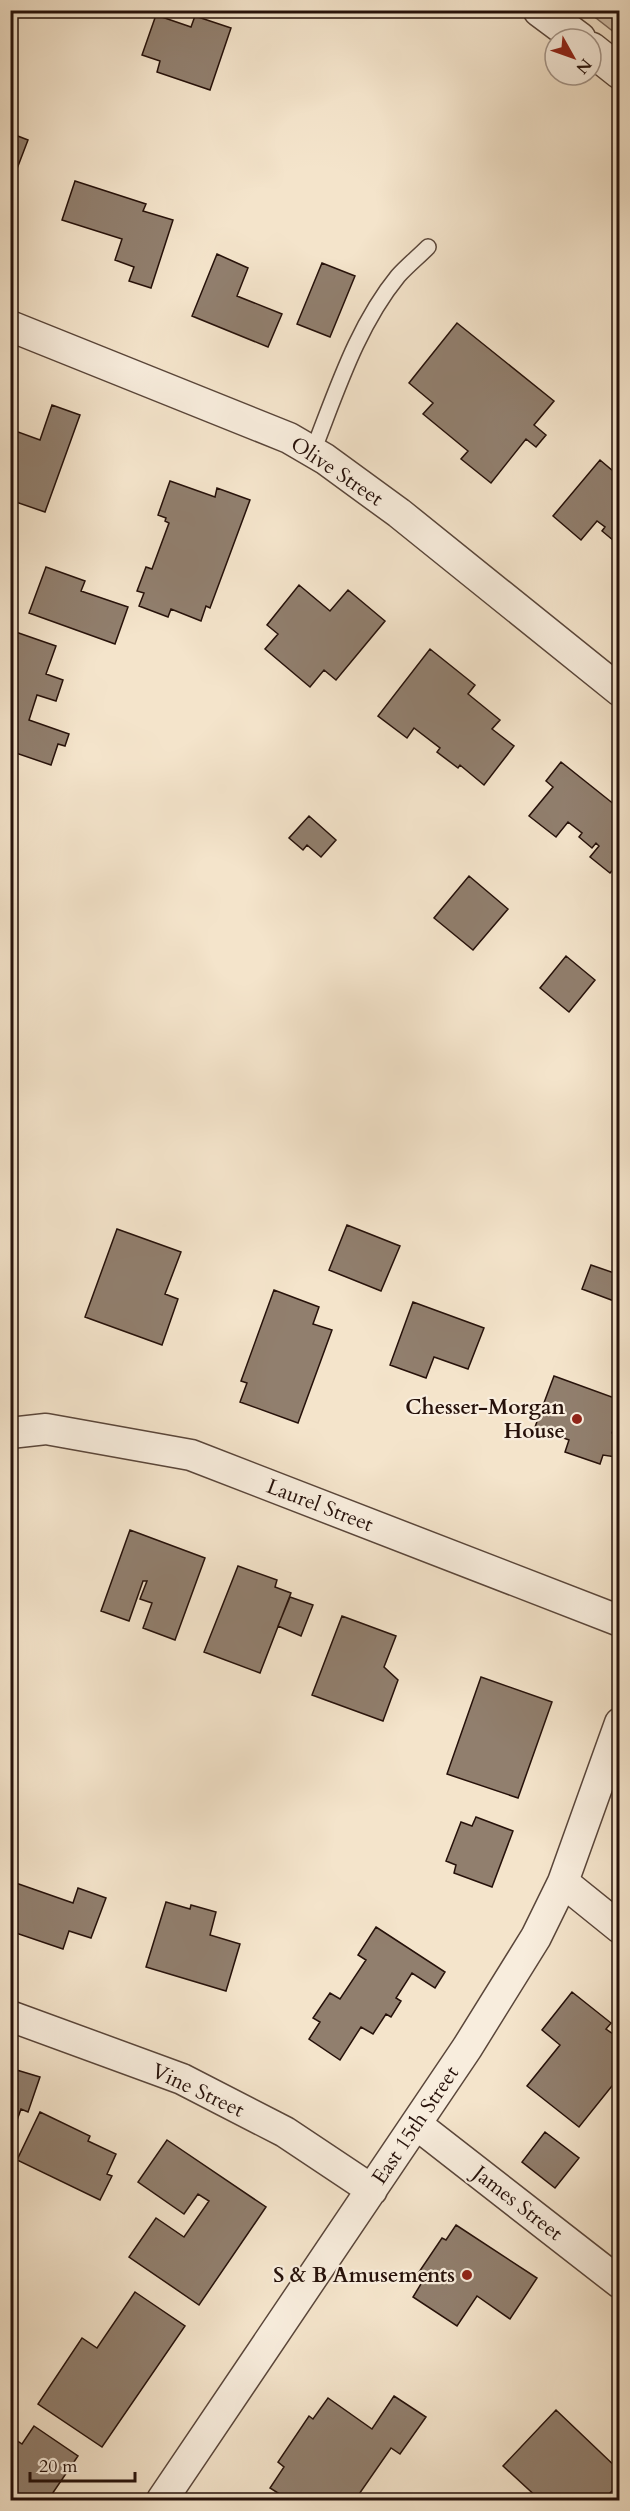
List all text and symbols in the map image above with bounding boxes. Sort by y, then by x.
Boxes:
north arrow [543,27,603,87]
text: N [571,54,597,78]
street label: Olive Street [285,430,389,513]
place label: Chesser-Morgan House [405,1393,565,1446]
marker: Chesser-Morgan House [570,1412,584,1426]
street label: Laurel Street [262,1472,378,1539]
street label: Vine Street [147,2056,249,2125]
street label: East 15th Street [365,2060,466,2190]
street label: James Street [464,2157,569,2248]
place label: S & B Amusements [273,2261,455,2290]
marker: S & B Amusements [460,2268,474,2282]
scale bar [30,2445,135,2483]
text: 20 m [39,2454,78,2479]

